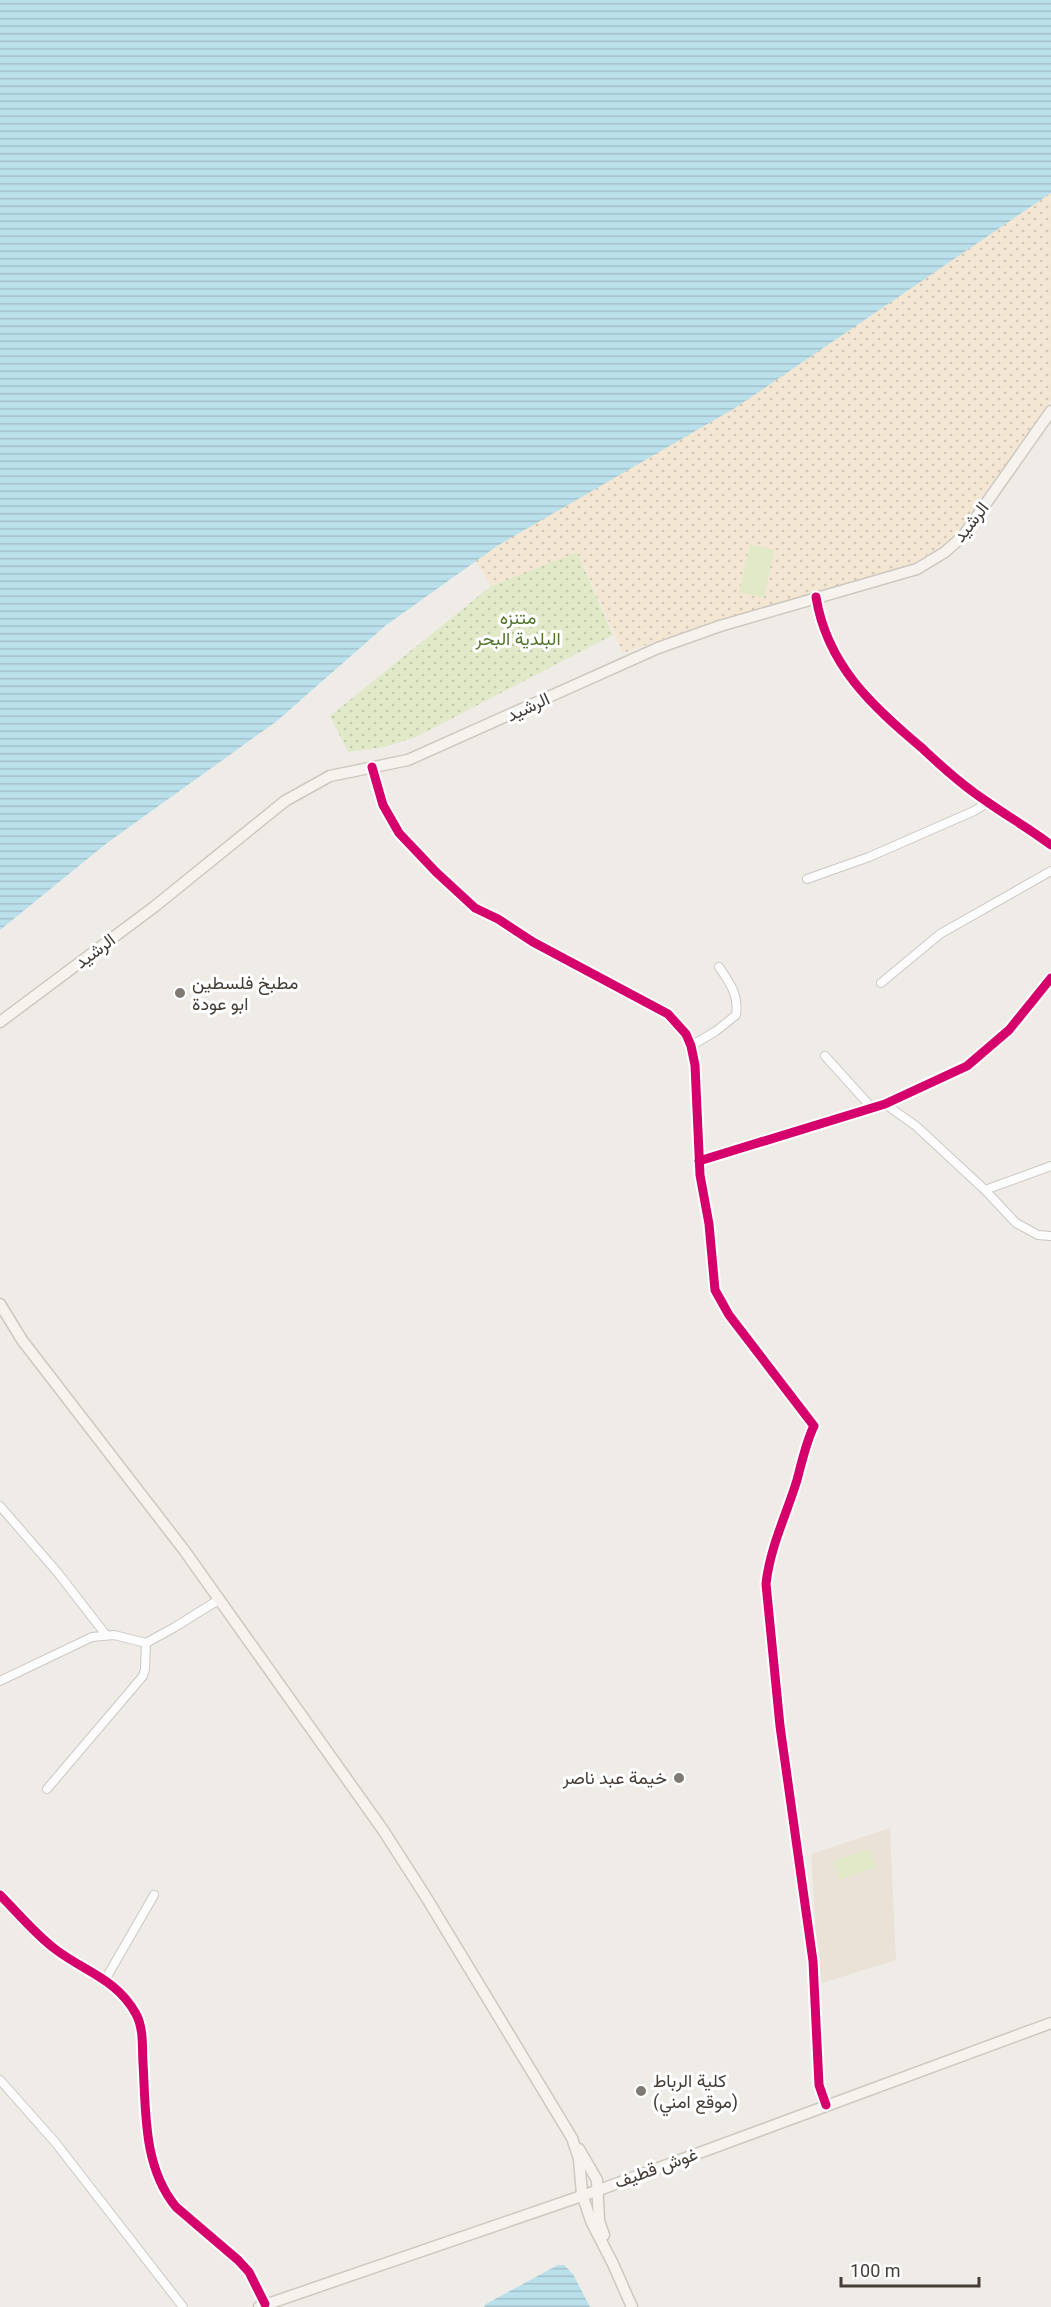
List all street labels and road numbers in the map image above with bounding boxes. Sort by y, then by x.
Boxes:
street label: الرشيد [948,497,994,547]
street label: الرشيد [503,687,553,727]
street label: الرشيد [70,929,120,973]
street label: غوش قطيف [611,2143,701,2193]

